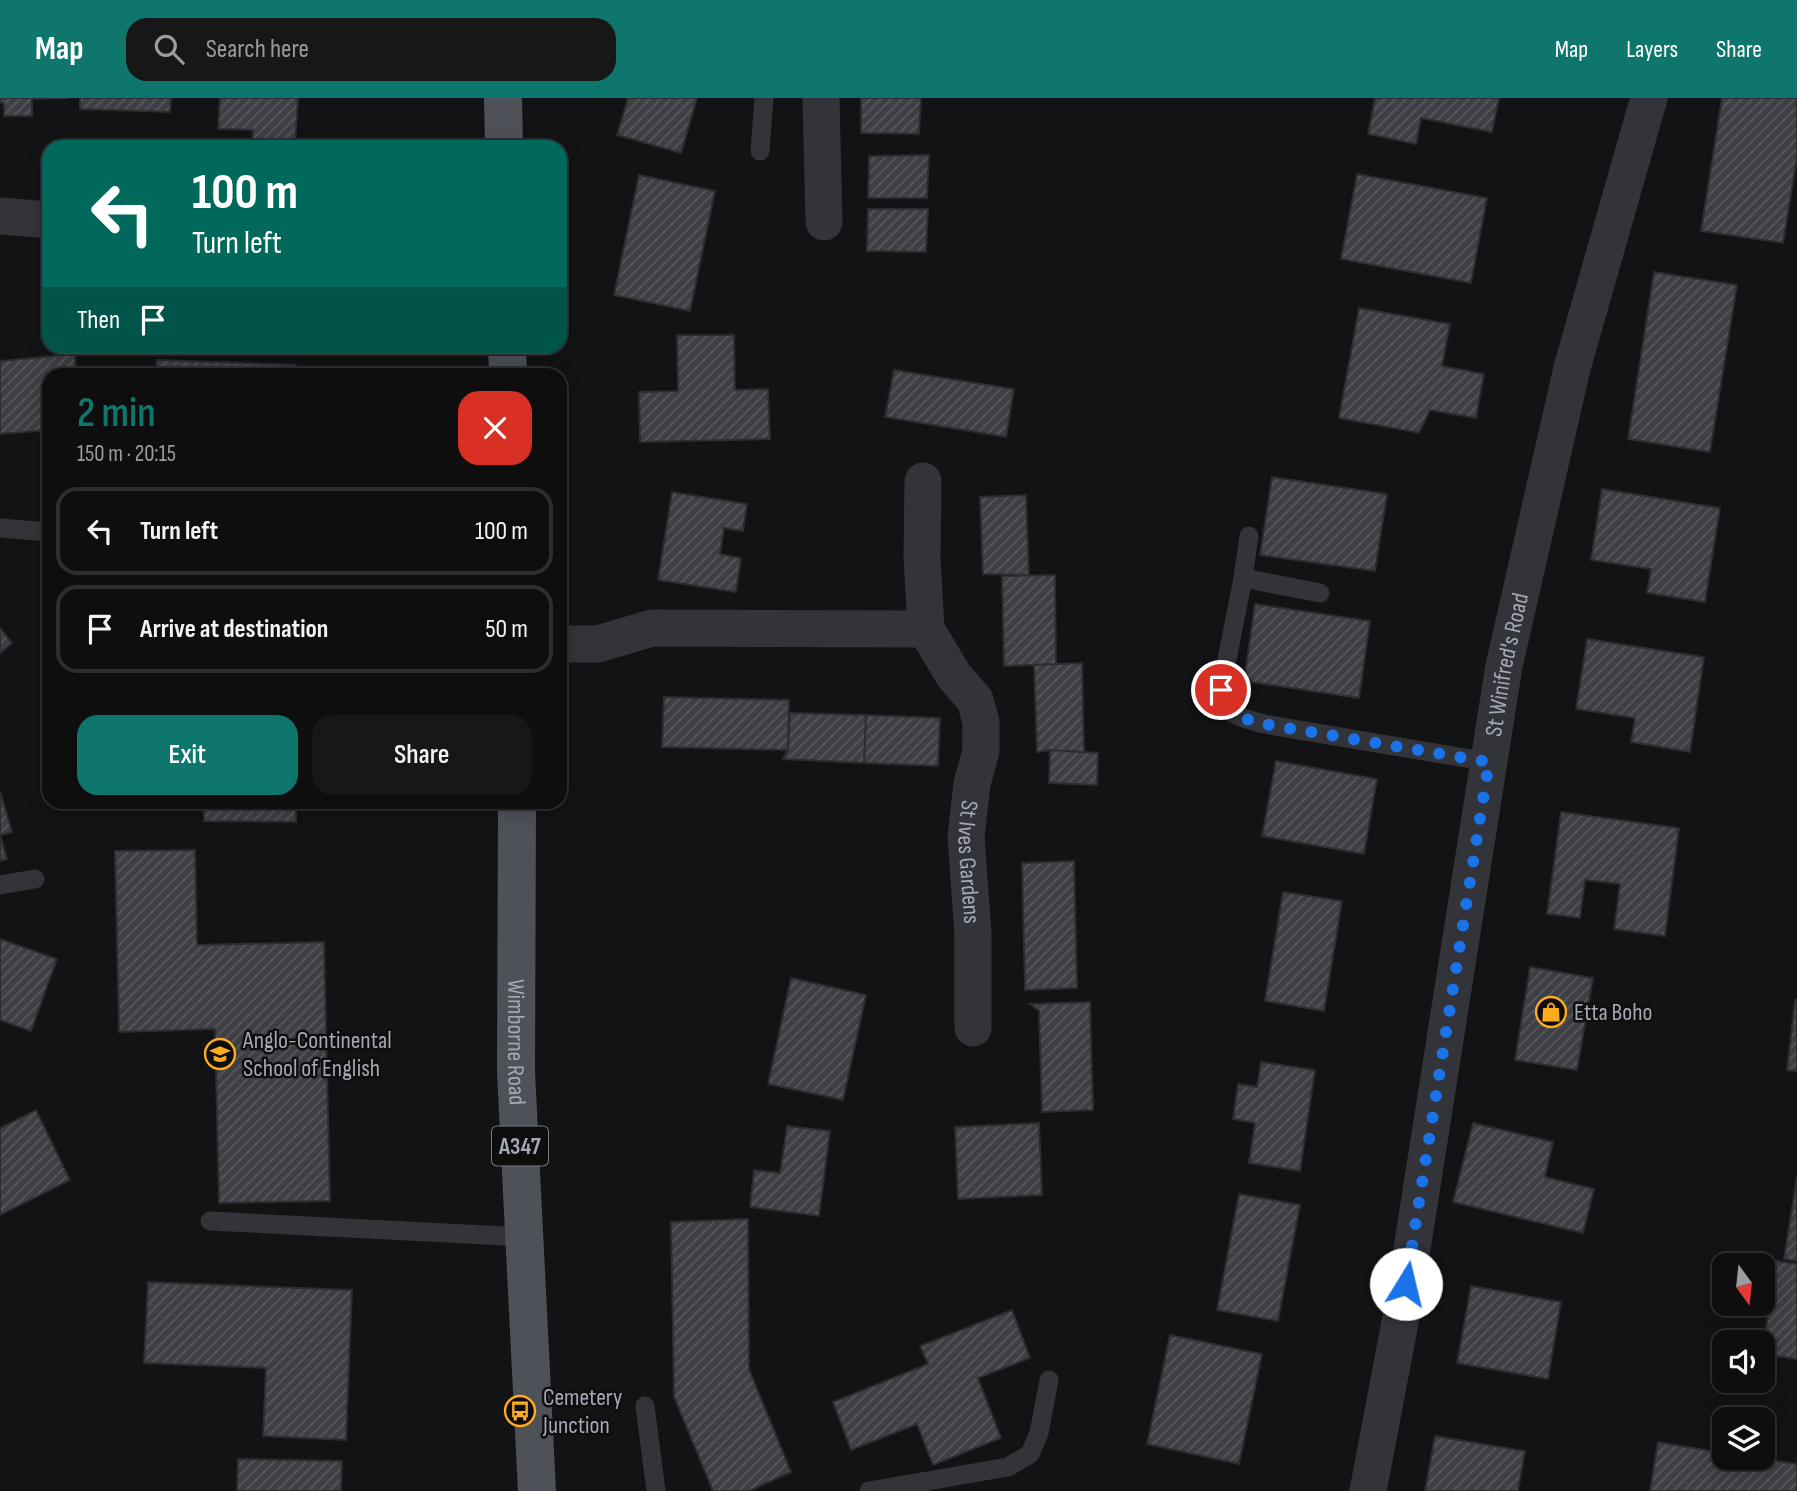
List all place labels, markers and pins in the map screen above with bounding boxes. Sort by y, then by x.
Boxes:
pin [1191,660,1251,720]
shop icon: Etta Boho [1534,995,1568,1029]
place label: Etta Boho [1574,998,1652,1027]
place label: Anglo-Continental School of English [242,1026,392,1083]
school or university icon: Anglo-Continental School of English [203,1037,237,1071]
place label: Cemetery Junction [542,1383,622,1440]
bus stop icon: Cemetery Junction [503,1394,537,1428]

